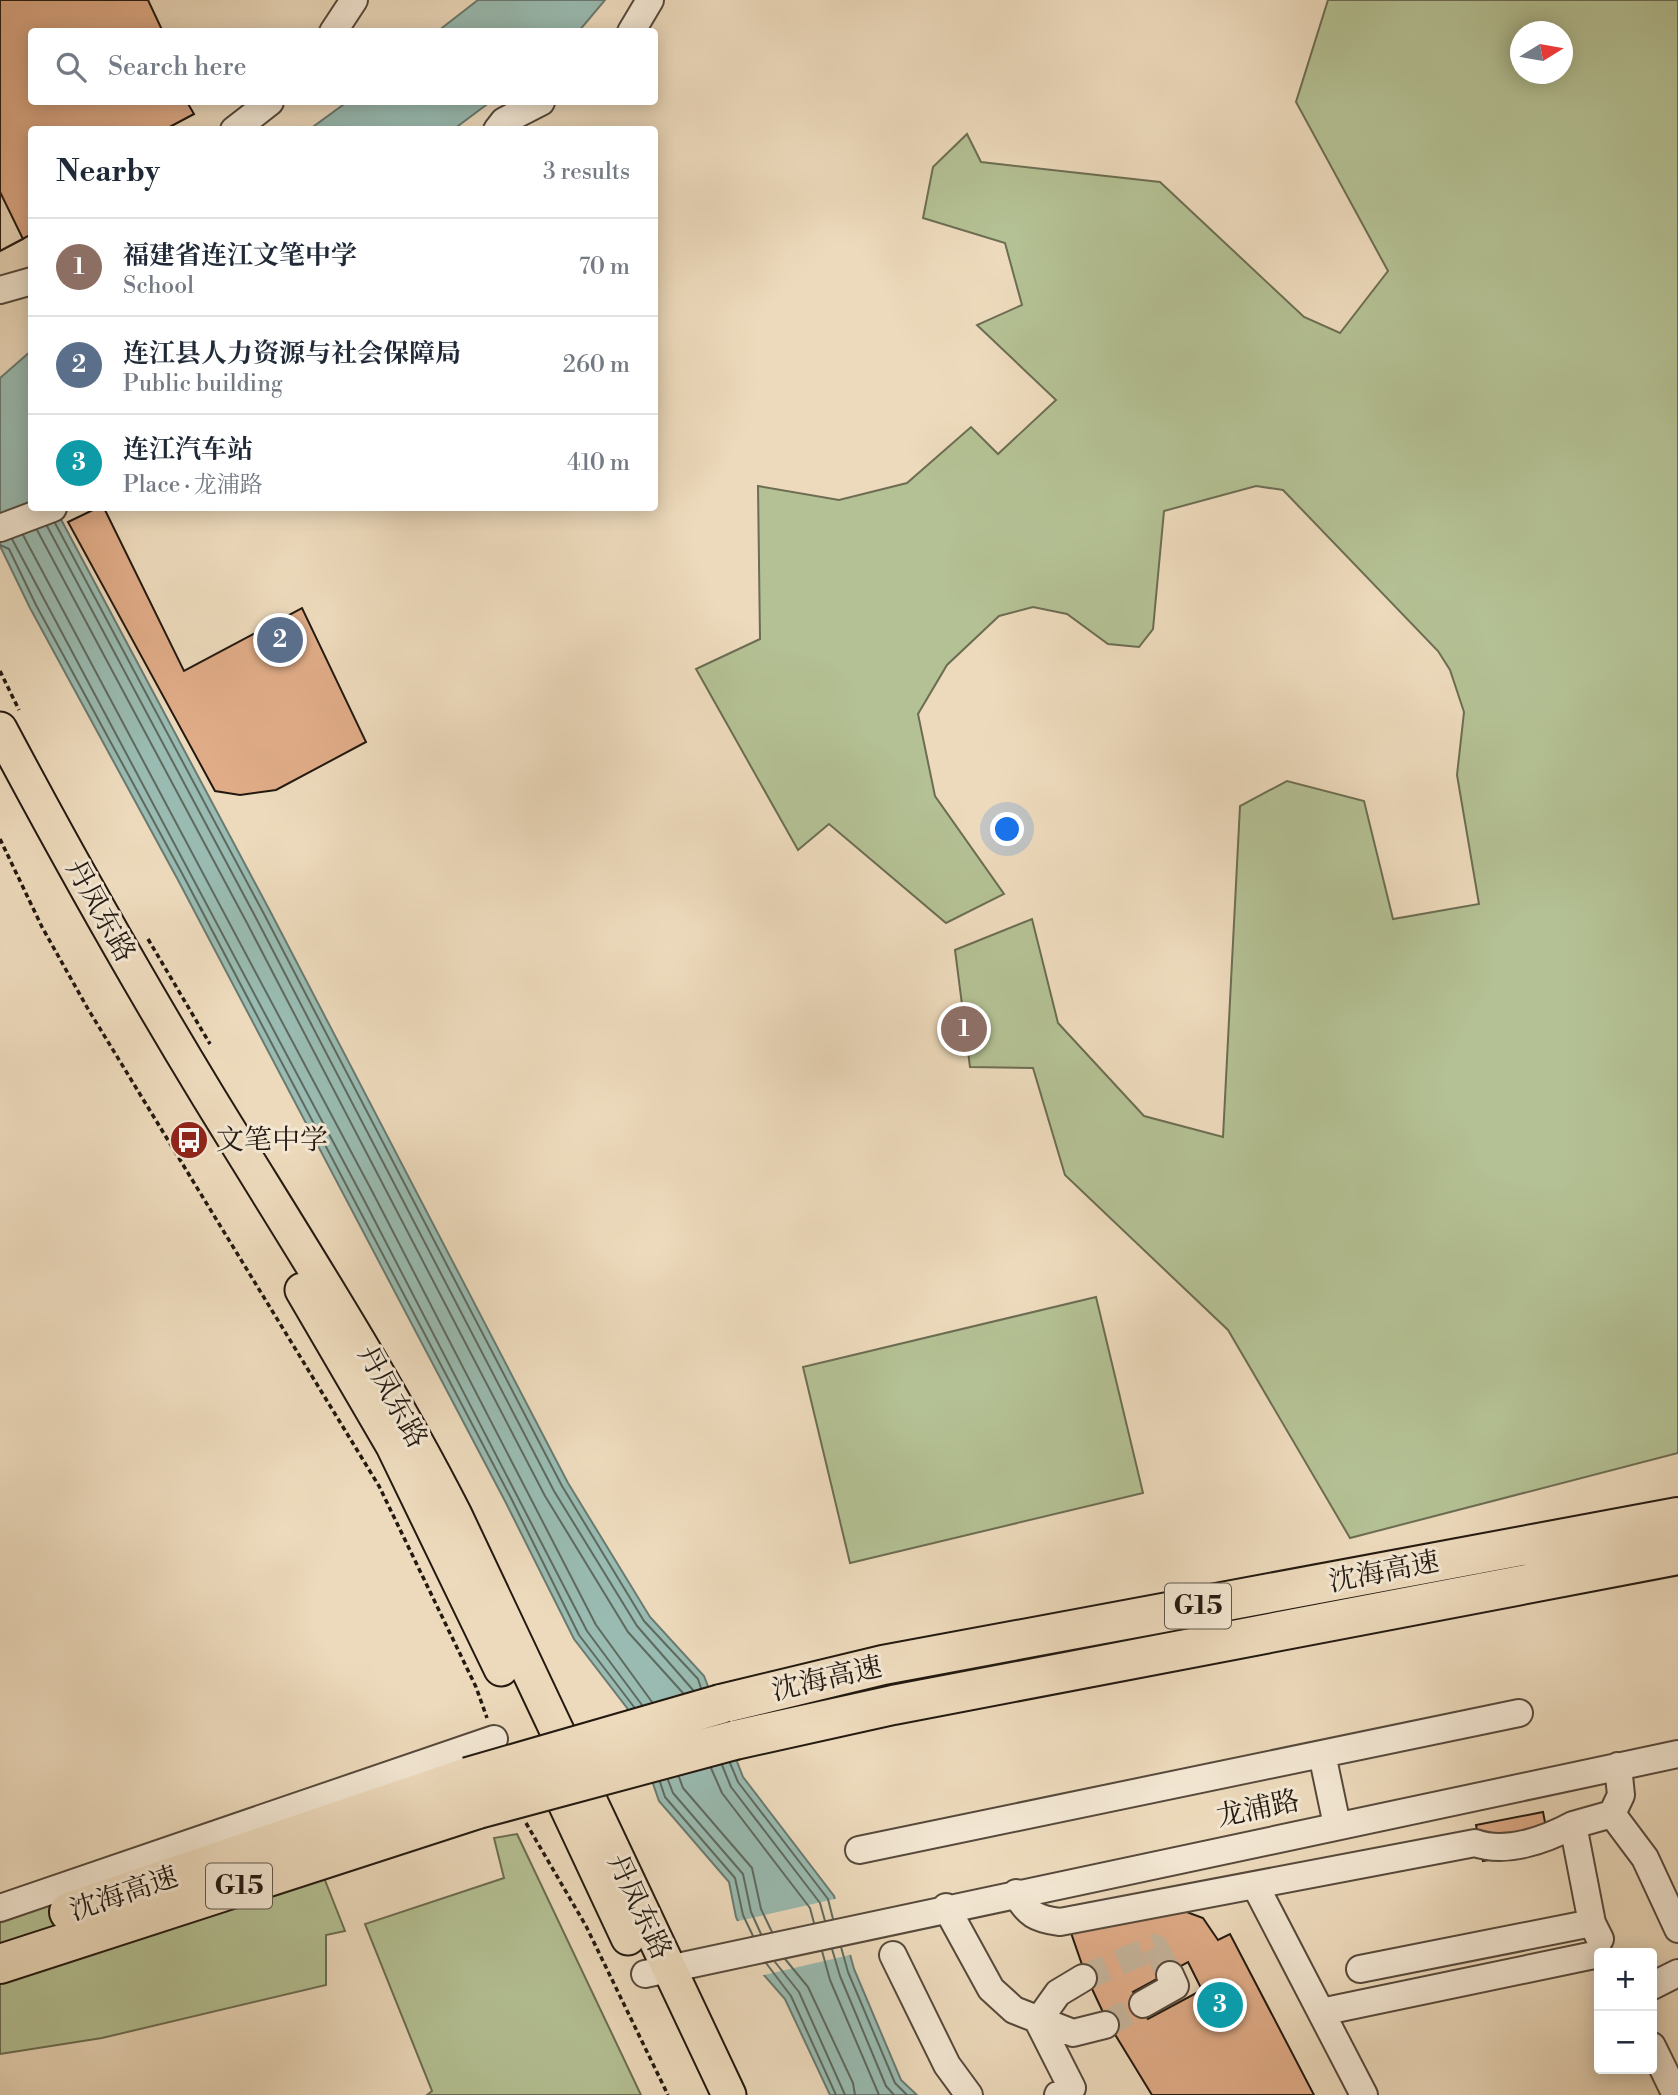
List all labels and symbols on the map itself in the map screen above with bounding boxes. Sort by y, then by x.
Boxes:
north arrow [1510,21,1573,84]
pin: 2 [257,614,303,666]
your location [990,812,1024,846]
street label: 丹凤东路 [58,854,142,968]
pin: 1 [941,1003,987,1055]
bus stop icon: 文笔中学 [168,1119,210,1161]
place label: 文笔中学 [216,1123,328,1158]
street label: 丹凤东路 [350,1340,434,1454]
street label: 沈海高速 [1326,1544,1442,1600]
road number: G15 [1165,1583,1231,1628]
street label: 沈海高速 [768,1649,886,1709]
street label: 龙浦路 [1213,1783,1303,1835]
street label: 丹凤东路 [599,1849,679,1965]
street label: 沈海高速 [65,1859,183,1929]
road number: G15 [206,1864,272,1909]
pin: 3 [1197,1979,1243,2031]

